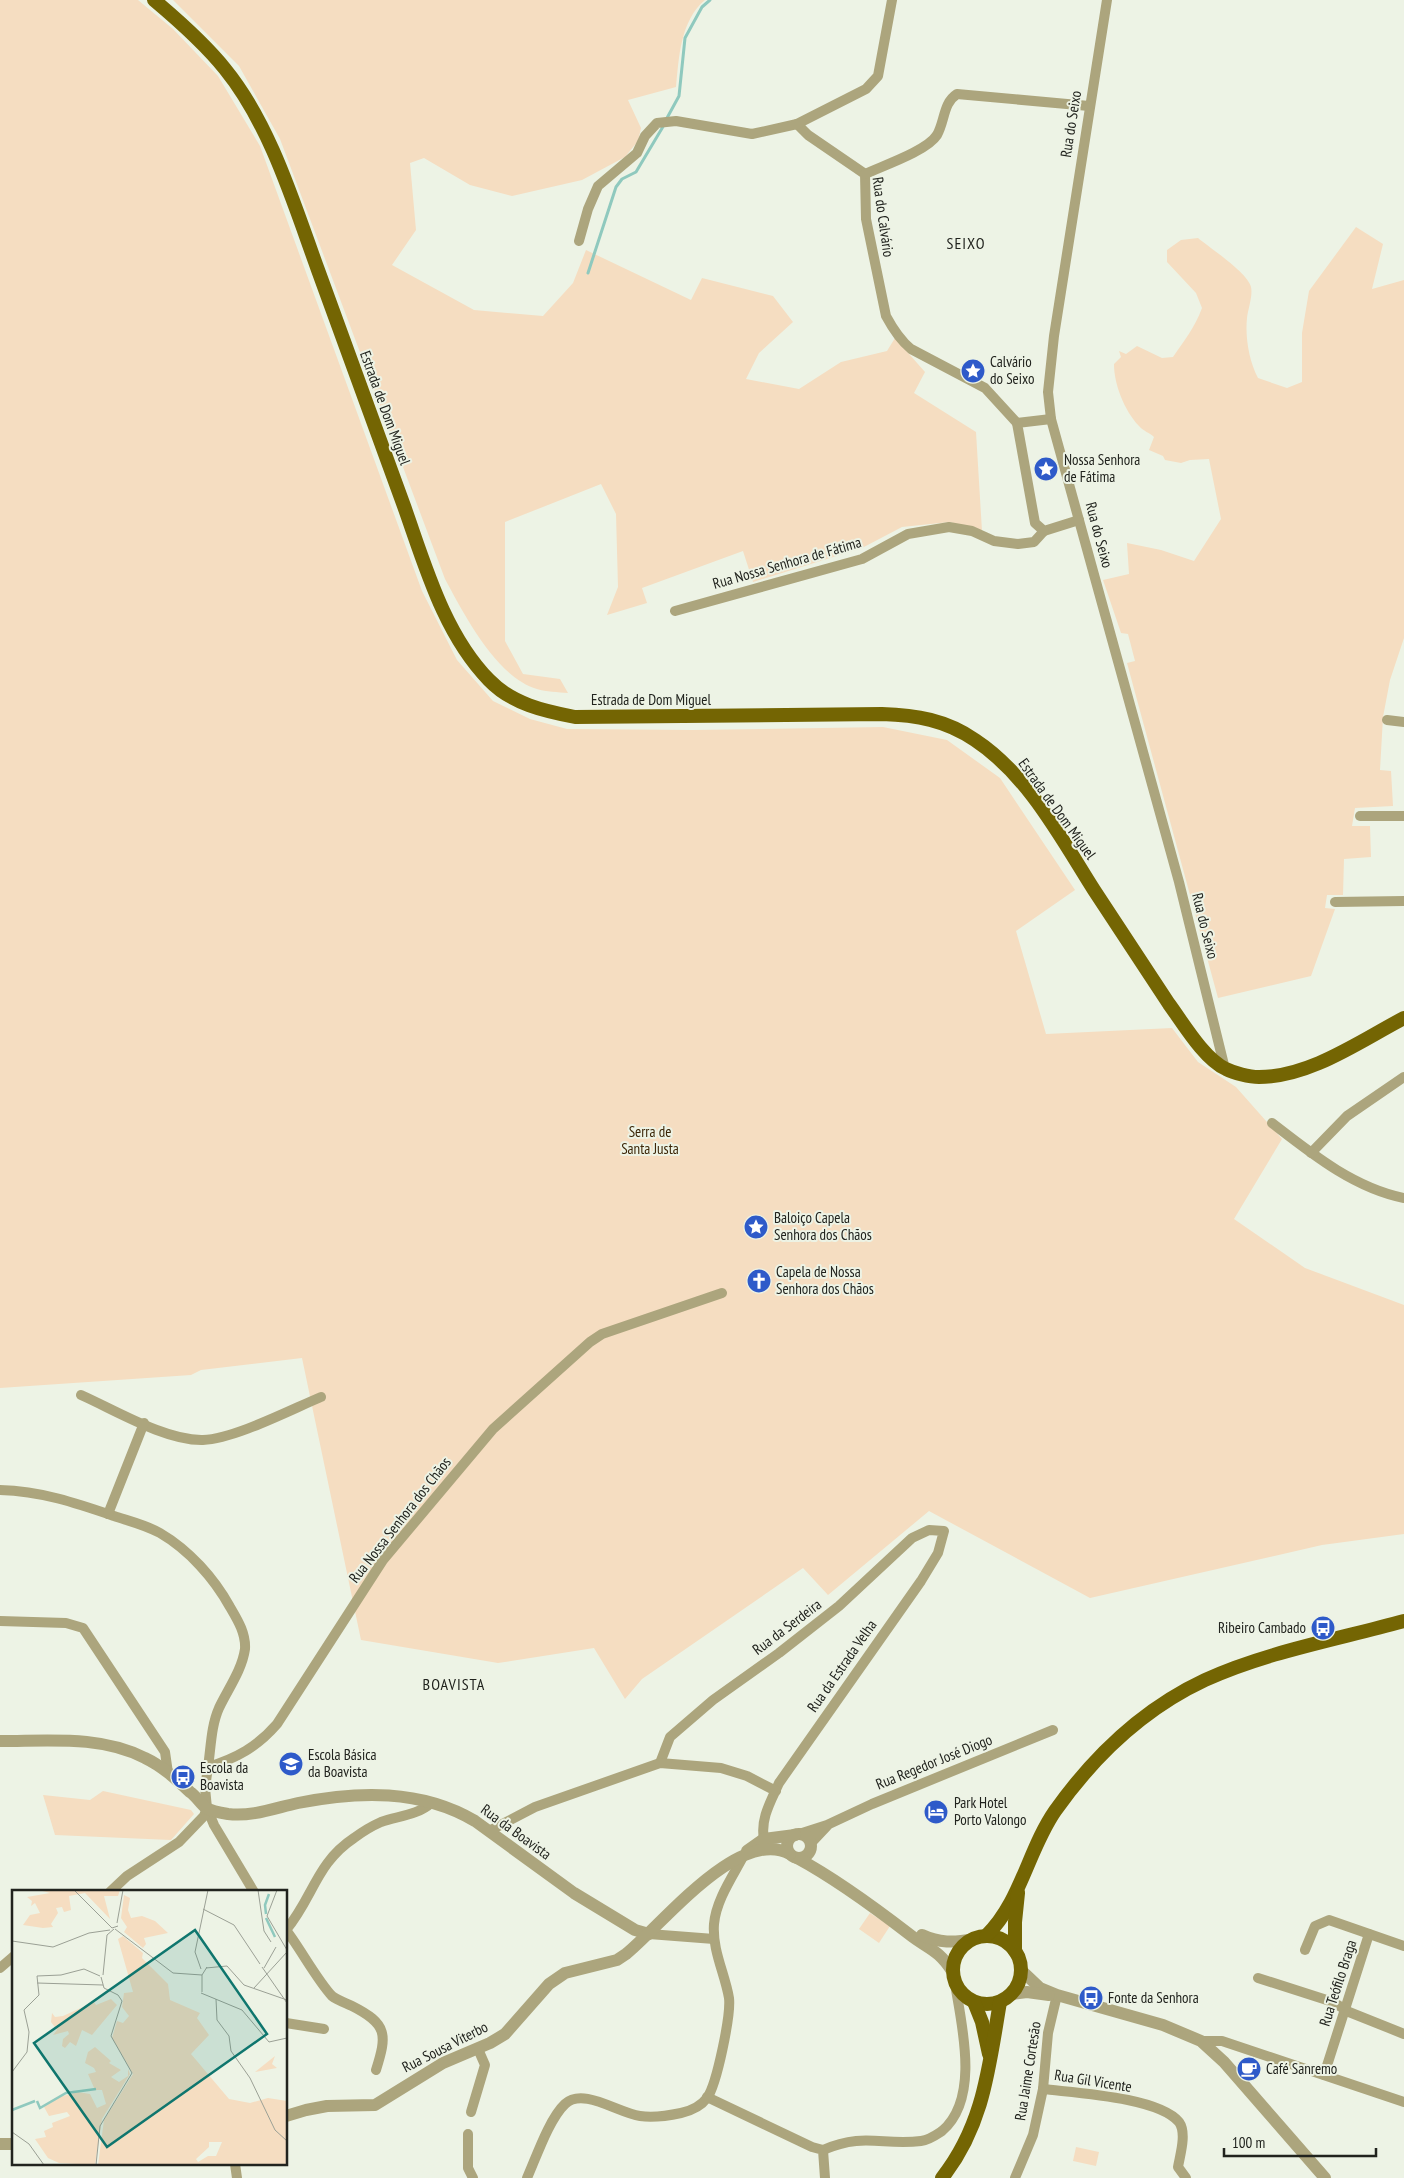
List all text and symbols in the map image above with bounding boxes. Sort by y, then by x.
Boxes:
street label: Rua do Seixo [1056,89,1085,159]
street label: Rua do Calvário [868,176,899,258]
district label: SEIXO [947,233,985,253]
street label: Estrada de Dom Miguel [356,348,415,468]
place label: Calvário do Seixo [990,352,1034,388]
place icon: Calvário do Seixo [960,358,986,384]
place label: Nossa Senhora de Fátima [1064,450,1140,486]
place icon: Nossa Senhora de Fátima [1033,456,1059,482]
street label: Rua do Seixo [1082,500,1117,570]
street label: Rua Nossa Senhora de Fátima [710,532,863,593]
street label: Estrada de Dom Miguel [591,690,712,709]
street label: Estrada de Dom Miguel [1014,755,1101,863]
street label: Rua do Seixo [1188,891,1223,961]
park label: Serra de Santa Justa [621,1122,679,1158]
place label: Baloiço Capela Senhora dos Chãos [774,1208,872,1244]
place icon: Baloiço Capela Senhora dos Chãos [743,1214,769,1240]
place label: Capela de Nossa Senhora dos Chãos [776,1262,874,1298]
church icon: Capela de Nossa Senhora dos Chãos [746,1268,772,1294]
street label: Rua Nossa Senhora dos Chãos [345,1453,455,1586]
street label: Rua da Serdeira [748,1595,825,1659]
bus stop icon: Ribeiro Cambado [1310,1615,1336,1641]
street label: Rua da Estrada Velha [803,1616,880,1715]
place label: Ribeiro Cambado [1218,1618,1306,1637]
district label: BOAVISTA [423,1674,485,1694]
street label: Rua Regedor José Diogo [873,1730,995,1794]
place label: Escola Básica da Boavista [308,1745,376,1781]
school or university icon: Escola Básica da Boavista [278,1751,304,1777]
place label: Escola da Boavista [200,1758,248,1794]
bus stop icon: Escola da Boavista [170,1764,196,1790]
place label: Park Hotel Porto Valongo [954,1793,1026,1829]
hotel icon: Park Hotel Porto Valongo [923,1799,949,1825]
street label: Rua da Boavista [477,1800,555,1863]
inset map [12,1890,288,2166]
street label: Rua Teófilo Braga [1315,1937,1360,2028]
bus stop icon: Fonte da Senhora [1078,1985,1104,2011]
place label: Fonte da Senhora [1108,1988,1199,2007]
street label: Rua Sousa Viterbo [399,2017,491,2076]
street label: Rua Jaime Cortesão [1010,2020,1045,2122]
cafe icon: Café Sanremo [1236,2056,1262,2082]
place label: Café Sanremo [1266,2059,1337,2078]
street label: Rua Gil Vicente [1053,2065,1133,2096]
scale bar [1224,2126,1376,2158]
text: 100 m [1232,2133,1265,2152]

